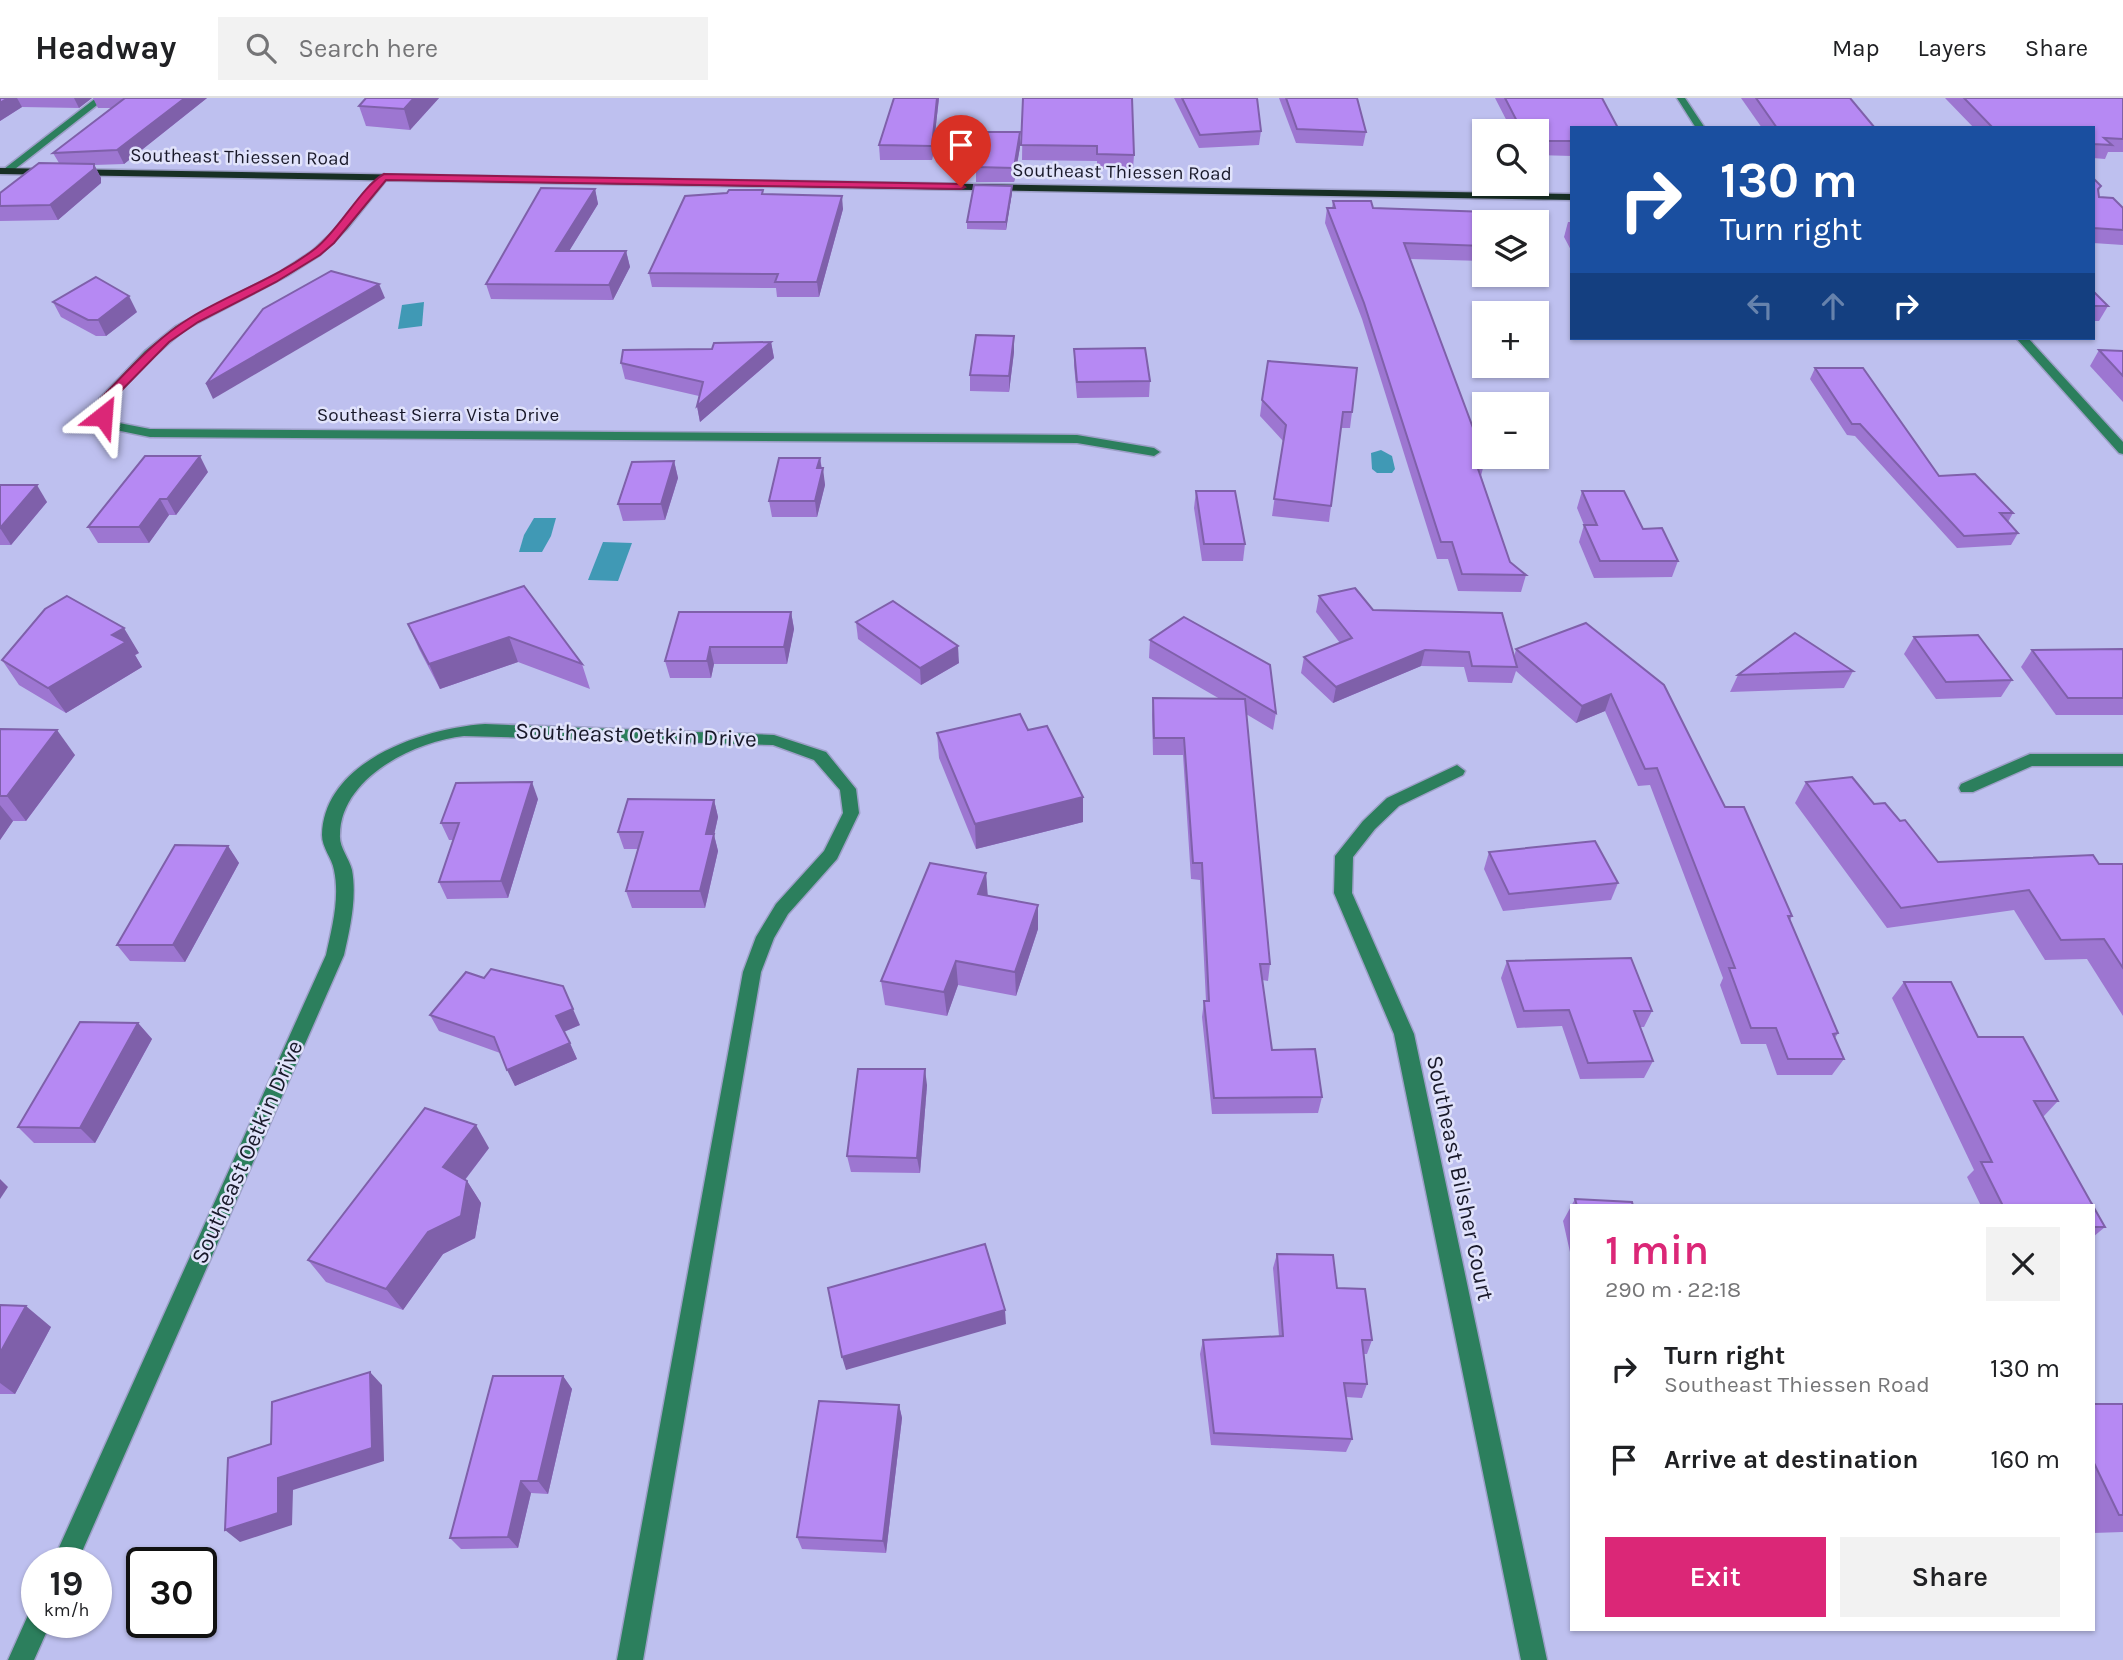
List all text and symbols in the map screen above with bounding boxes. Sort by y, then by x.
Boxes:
search box [218,17,708,80]
text: Headway [35,29,176,67]
icon: search [242,29,280,67]
text: Search here [298,33,438,64]
text: Map [1832,34,1880,62]
text: Layers [1918,34,1987,62]
text: Share [2025,34,2088,62]
pin [931,115,991,187]
map controls [1472,119,1549,469]
button: search [1472,119,1549,196]
icon: arrive [942,126,980,164]
street label: Southeast Thiessen Road [130,144,350,170]
text: 130 m [1720,152,1858,209]
icon: right [1605,154,1696,245]
street label: Southeast Thiessen Road [1012,159,1232,185]
button: layers [1472,210,1549,287]
text: Turn right [1720,211,1862,248]
icon: left [1741,287,1779,325]
icon: ahead [1814,287,1852,325]
icon: right [1887,287,1925,325]
button: + [1472,301,1549,378]
position arrow [66,379,140,453]
button: − [1472,392,1549,469]
street label: Southeast Sierra Vista Drive [317,404,559,426]
street label: Southeast Oetkin Drive [515,717,757,753]
street label: Southeast Oetkin Drive [185,1036,309,1268]
street label: Southeast Bilsher Court [1421,1053,1499,1304]
text: 1 min [1605,1225,1709,1275]
button: close [1986,1227,2060,1301]
text: 290 m · 22:18 [1605,1276,1741,1303]
text: Turn right [1664,1340,1785,1371]
icon: right [1605,1350,1643,1388]
text: 130 m [1990,1353,2060,1384]
text: Southeast Thiessen Road [1664,1371,1930,1398]
icon: arrive [1605,1441,1643,1479]
text: Arrive at destination [1664,1444,1918,1475]
text: 160 m [1991,1444,2060,1475]
button: Exit [1605,1537,1826,1617]
button: Share [1840,1537,2060,1617]
speed limit sign: 30 [126,1547,217,1638]
text: 19 [50,1563,83,1604]
text: km/h [44,1599,89,1621]

